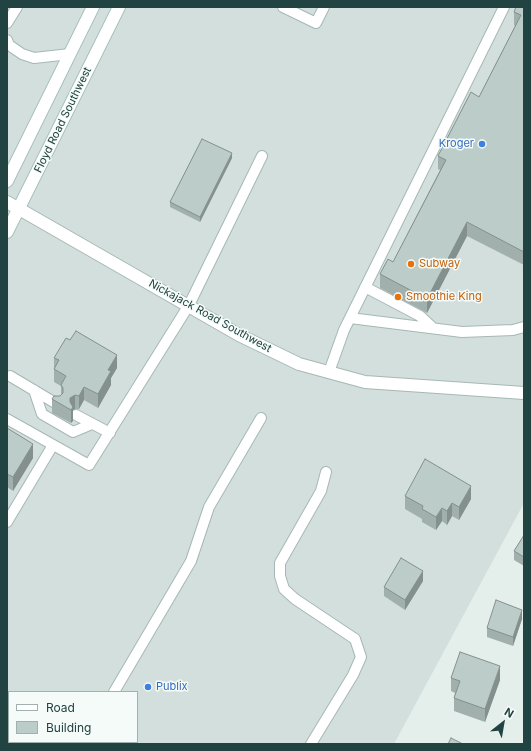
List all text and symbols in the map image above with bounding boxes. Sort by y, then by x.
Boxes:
street label: Floyd Road Southwest [32,65,94,175]
place label: Kroger [439,137,474,151]
marker: Kroger [477,139,487,149]
place label: Subway [419,257,460,271]
marker: Subway [406,259,416,269]
street label: Nickajack Road Southwest [146,277,274,355]
place label: Smoothie King [406,290,482,304]
marker: Smoothie King [393,292,403,302]
place label: Publix [156,680,188,694]
marker: Publix [143,682,153,692]
legend [8,691,138,743]
text: Road [46,700,75,715]
north arrow [483,703,523,743]
text: N [502,705,516,721]
text: Building [46,720,91,735]

